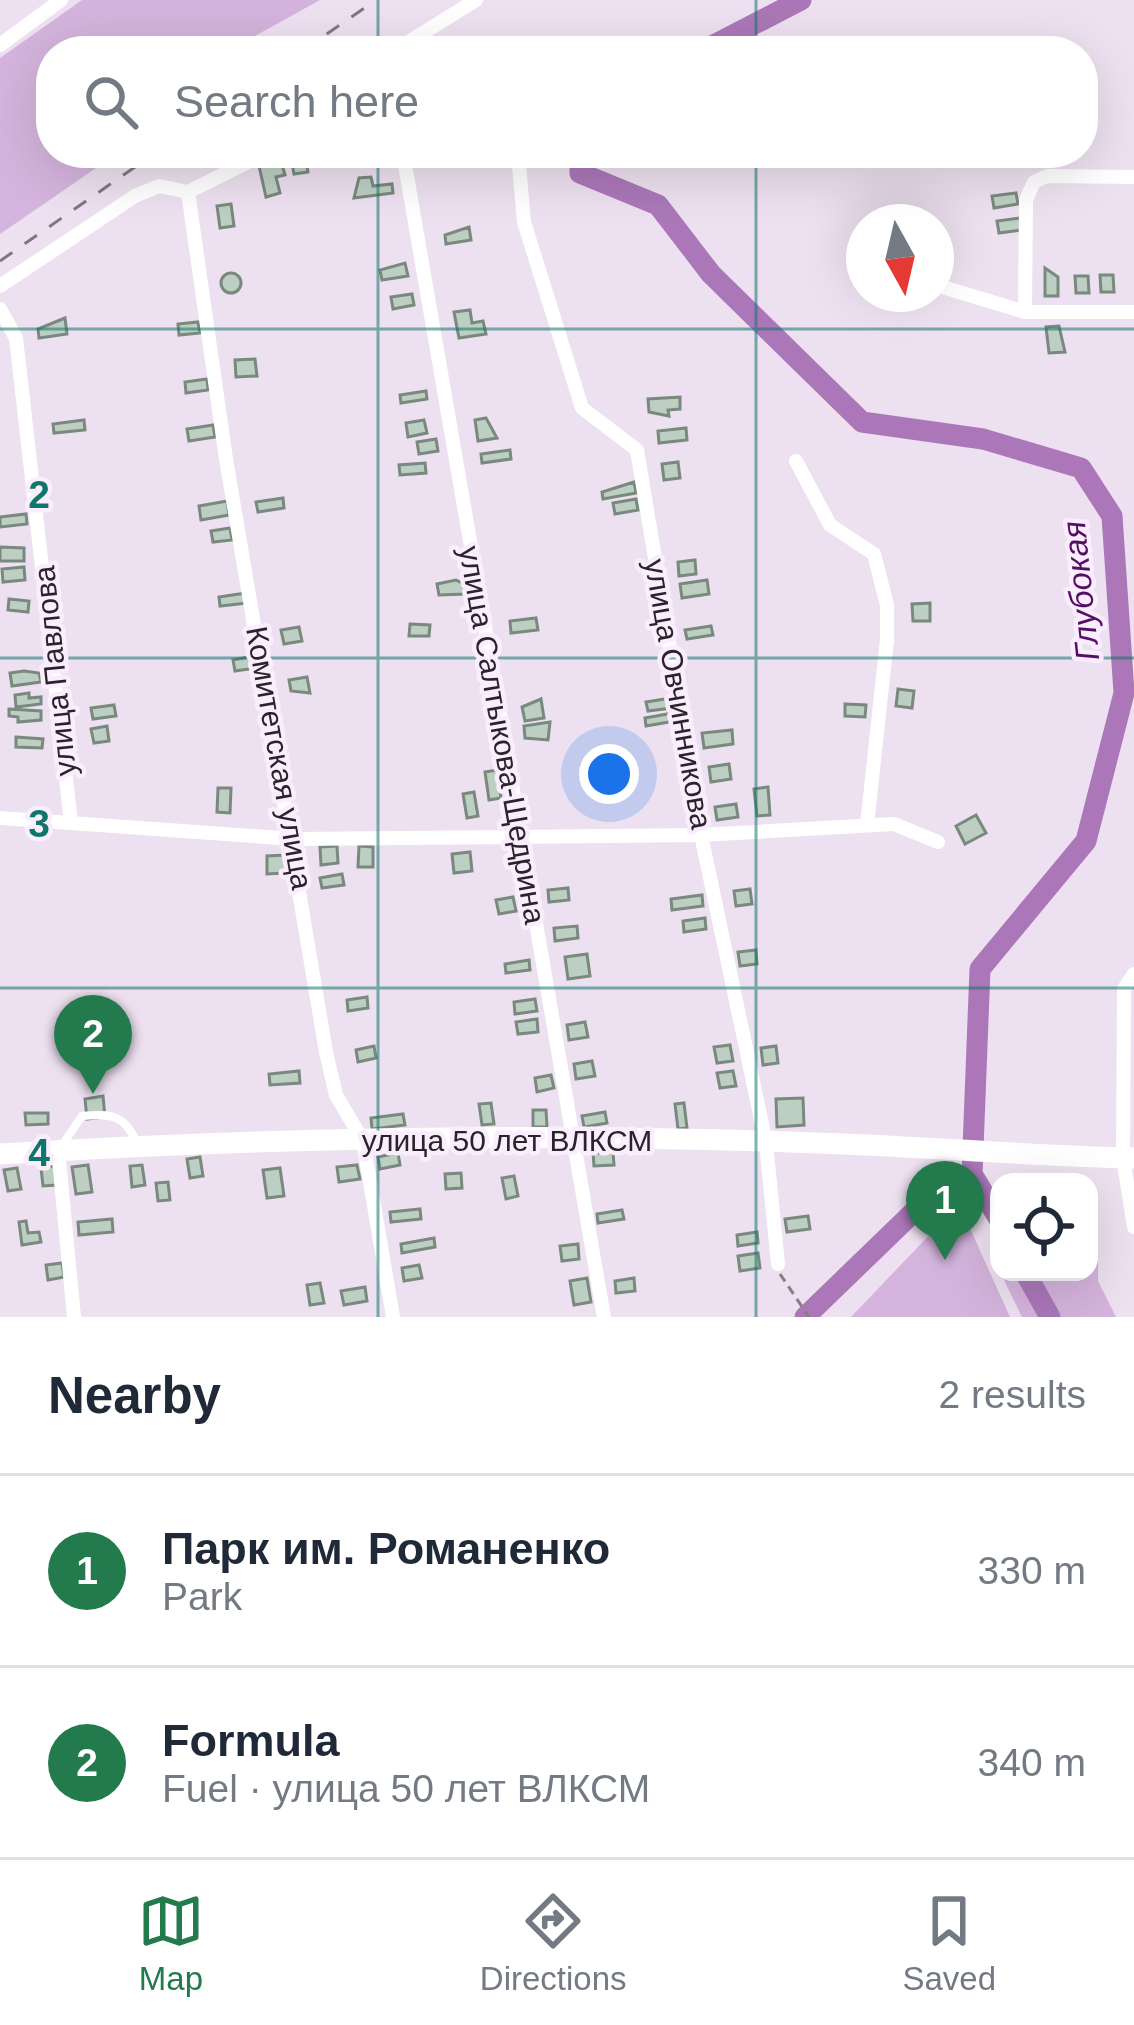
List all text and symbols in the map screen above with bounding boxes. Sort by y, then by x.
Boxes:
search box [36,36,1098,168]
icon: search [78,69,144,135]
text: Search here [174,76,419,127]
north arrow [846,204,954,312]
text: 2 [28,473,50,516]
water label: Глубокая [1055,519,1106,663]
street label: улица Салтыкова-Щедрина [453,543,552,927]
street label: улица Овчинникова [639,556,719,832]
street label: улица Павлова [27,564,82,778]
street label: Комитетская улица [240,624,319,892]
your location [579,744,639,804]
text: 3 [28,802,50,845]
pin: 2 [54,995,132,1094]
street label: улица 50 лет ВЛКСМ [362,1124,652,1157]
text: 4 [28,1131,50,1174]
pin: 1 [906,1161,984,1260]
map controls [990,1173,1098,1281]
button: locate [990,1173,1098,1281]
text: Nearby [48,1367,221,1424]
text: 2 results [939,1373,1086,1416]
text: Парк им. Романенко [162,1523,610,1574]
text: 1 [76,1549,98,1592]
text: 330 m [978,1549,1086,1592]
text: Park [162,1575,242,1618]
text: Formula [162,1715,340,1766]
text: 2 [76,1741,98,1784]
text: 340 m [978,1741,1086,1784]
text: Fuel · улица 50 лет ВЛКСМ [162,1767,650,1810]
tab: Map [138,1888,204,1998]
tab: Directions [480,1888,627,1998]
tab: Saved [902,1888,996,1998]

